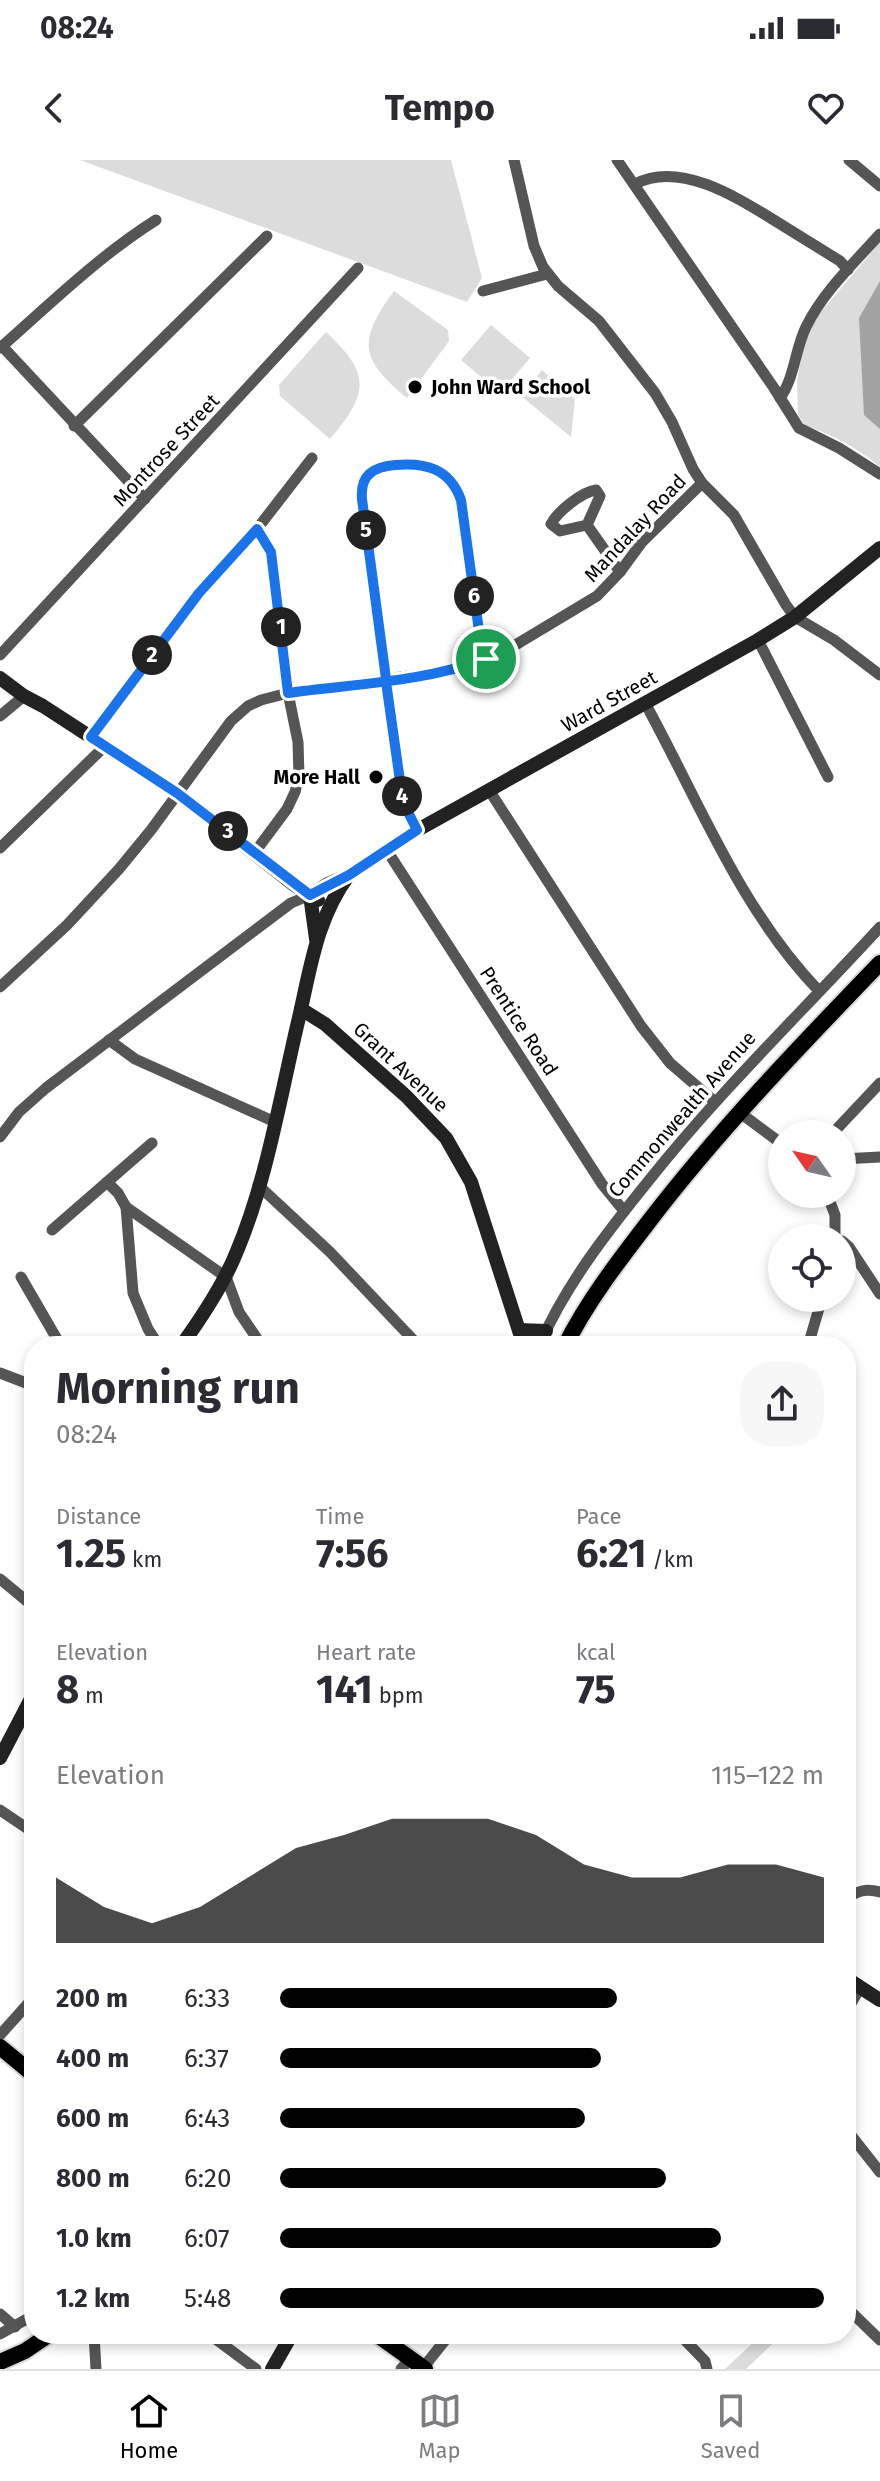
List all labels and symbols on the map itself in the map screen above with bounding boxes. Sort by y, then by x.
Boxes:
place label: John Ward School [430,375,590,399]
marker: John Ward School [406,378,424,396]
street label: Montrose Street [108,388,225,511]
street label: Mandalay Road [579,469,691,587]
pin: 5 [346,510,386,550]
pin: 6 [454,576,494,616]
pin: 1 [261,607,301,647]
pin [452,625,520,693]
pin: 2 [132,635,172,675]
street label: Ward Street [557,665,662,737]
place label: More Hall [273,765,360,789]
marker: More Hall [367,768,385,786]
pin: 4 [382,776,422,816]
pin: 3 [208,811,248,851]
street label: Prentice Road [475,962,563,1080]
street label: Grant Avenue [349,1017,453,1117]
street label: Commonwealth Avenue [603,1026,761,1202]
north arrow [768,1120,856,1208]

